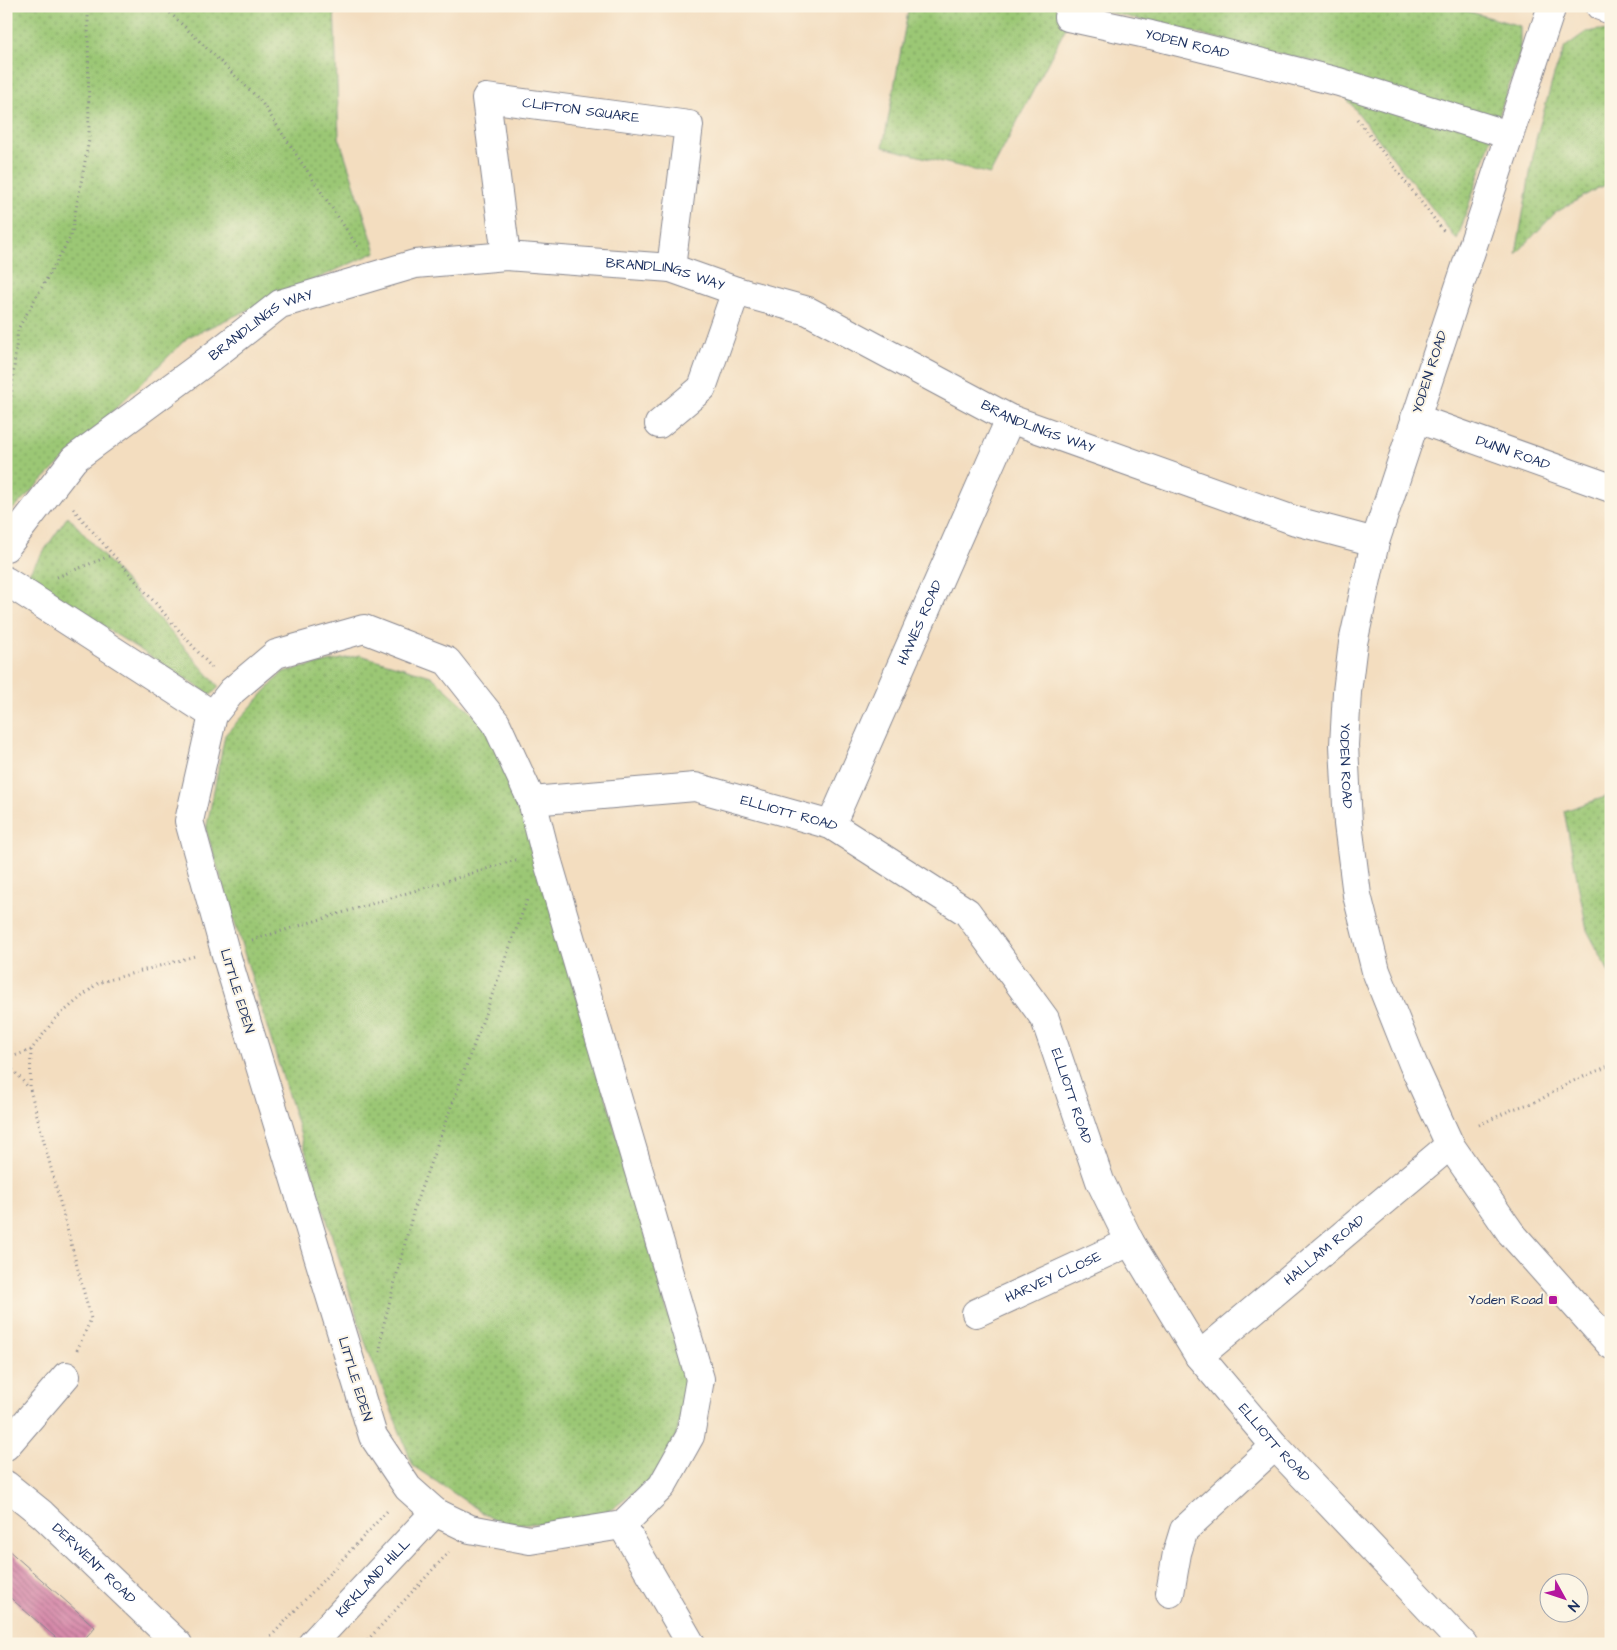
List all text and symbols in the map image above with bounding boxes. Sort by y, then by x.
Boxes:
street label: YODEN ROAD [1143,24,1231,64]
street label: CLIFTON SQUARE [521,93,641,128]
street label: BRANDLINGS WAY [605,253,728,296]
street label: BRANDLINGS WAY [205,285,316,366]
street label: YODEN ROAD [1407,328,1453,416]
street label: BRANDLINGS WAY [977,395,1098,459]
street label: DUNN ROAD [1473,431,1553,475]
street label: HAWES ROAD [893,577,948,668]
street label: YODEN ROAD [1334,722,1357,809]
street label: ELLIOTT ROAD [738,790,841,837]
street label: LITTLE EDEN [215,946,259,1036]
street label: ELLIOTT ROAD [1046,1046,1097,1146]
street label: HALLAM ROAD [1280,1210,1369,1290]
street label: HARVEY CLOSE [1002,1246,1105,1308]
place label: Yoden Road [1468,1290,1543,1310]
marker: Yoden Road [1547,1294,1559,1306]
street label: LITTLE EDEN [333,1334,377,1424]
street label: ELLIOTT ROAD [1233,1399,1315,1487]
street label: DERWENT ROAD [47,1519,140,1609]
street label: KIRKLAND HILL [332,1534,415,1622]
north arrow [1540,1572,1590,1622]
text: N [1563,1596,1584,1616]

